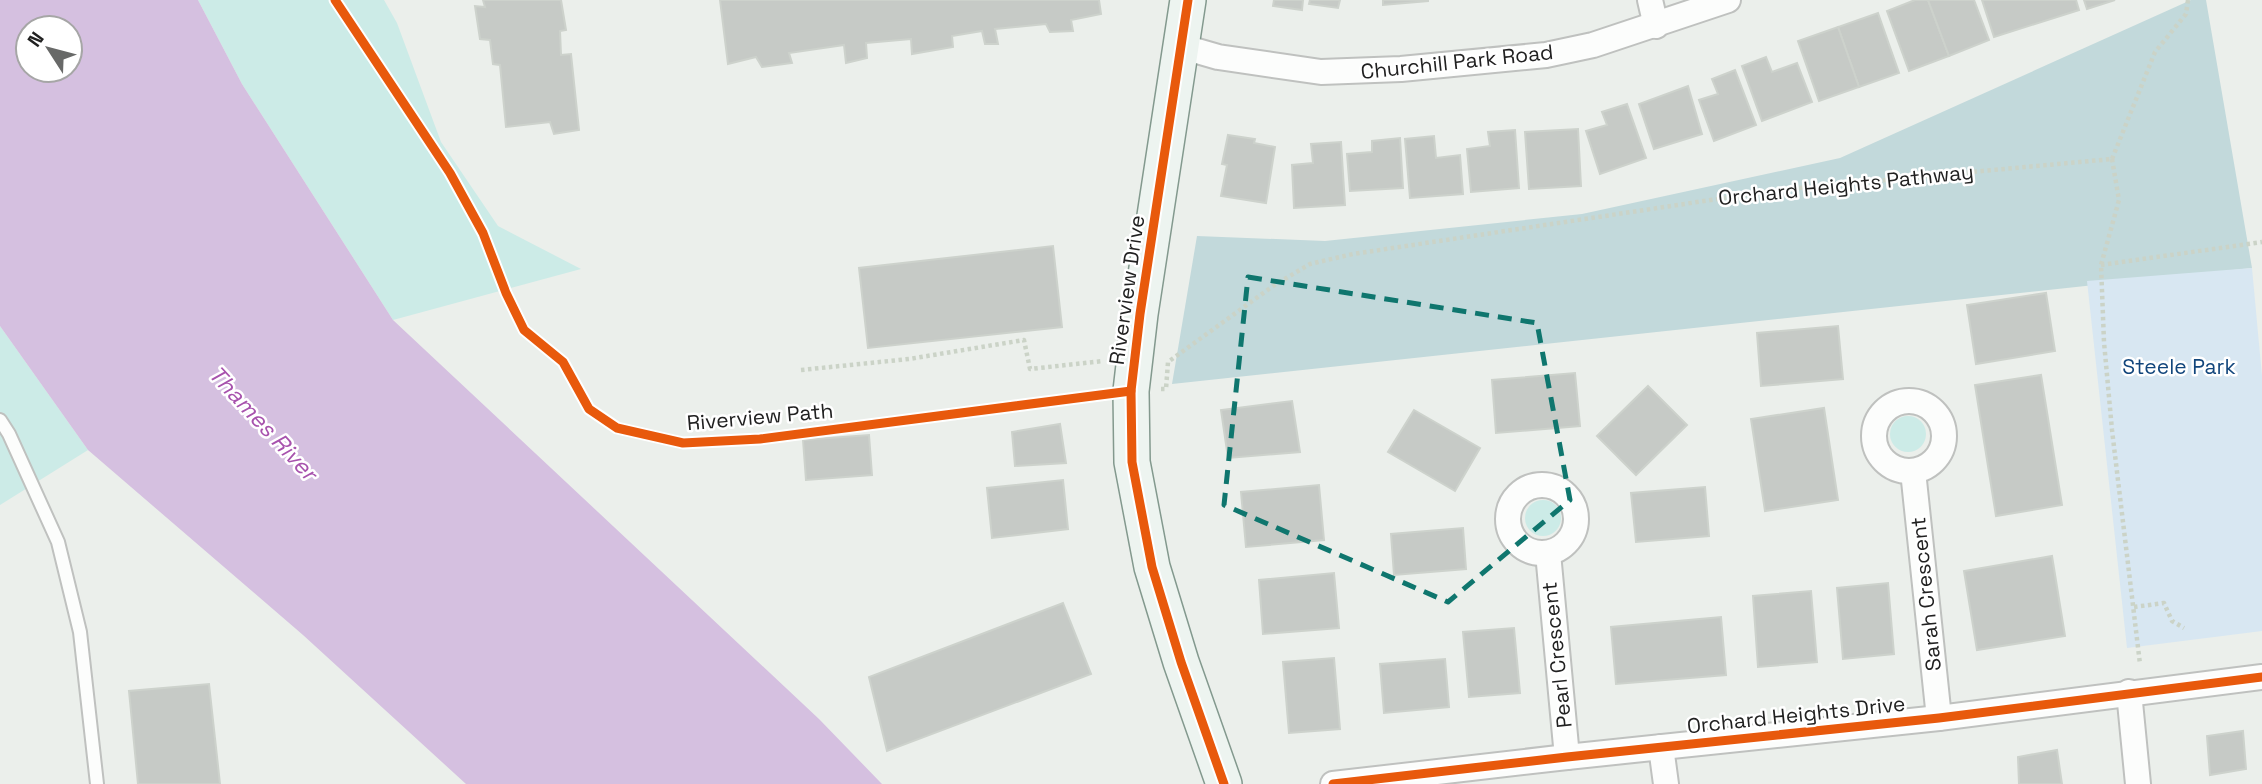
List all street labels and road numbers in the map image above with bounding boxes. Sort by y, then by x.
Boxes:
street label: Churchill Park Road [1359,38,1555,85]
street label: Orchard Heights Pathway [1717,158,1975,211]
street label: Riverview Drive [1103,213,1150,367]
street label: Riverview Path [686,397,834,436]
street label: Sarah Crescent [1904,516,1947,672]
street label: Pearl Crescent [1535,581,1578,730]
street label: Orchard Heights Drive [1685,690,1906,739]

